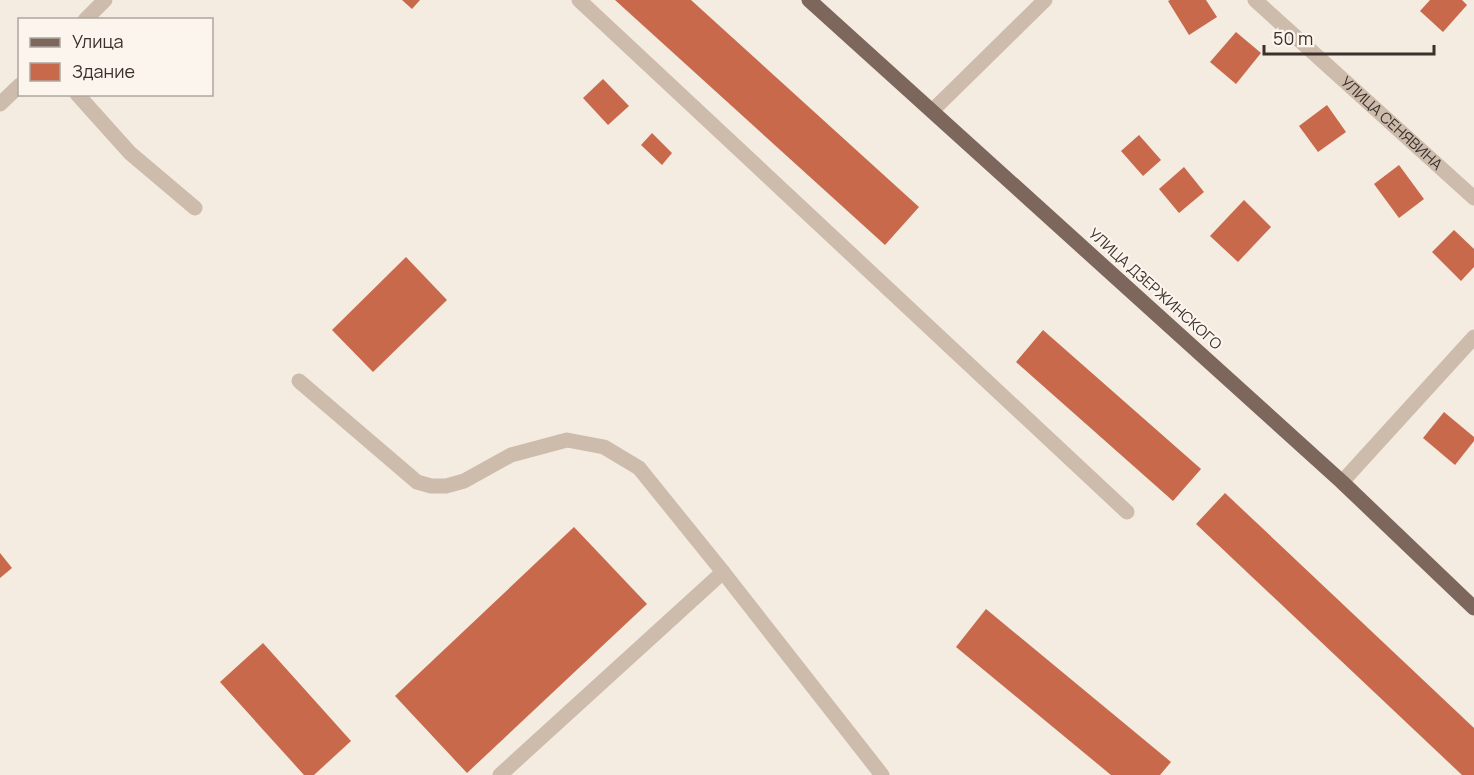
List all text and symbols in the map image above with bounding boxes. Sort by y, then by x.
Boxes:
legend [18,18,213,96]
scale bar [1264,18,1434,56]
text: 50 m [1273,26,1313,50]
text: Улица [72,29,124,53]
text: Здание [72,59,135,83]
street label: УЛИЦА СЕНЯВИНА [1336,71,1448,175]
street label: УЛИЦА ДЗЕРЖИНСКОГО [1084,223,1227,354]

